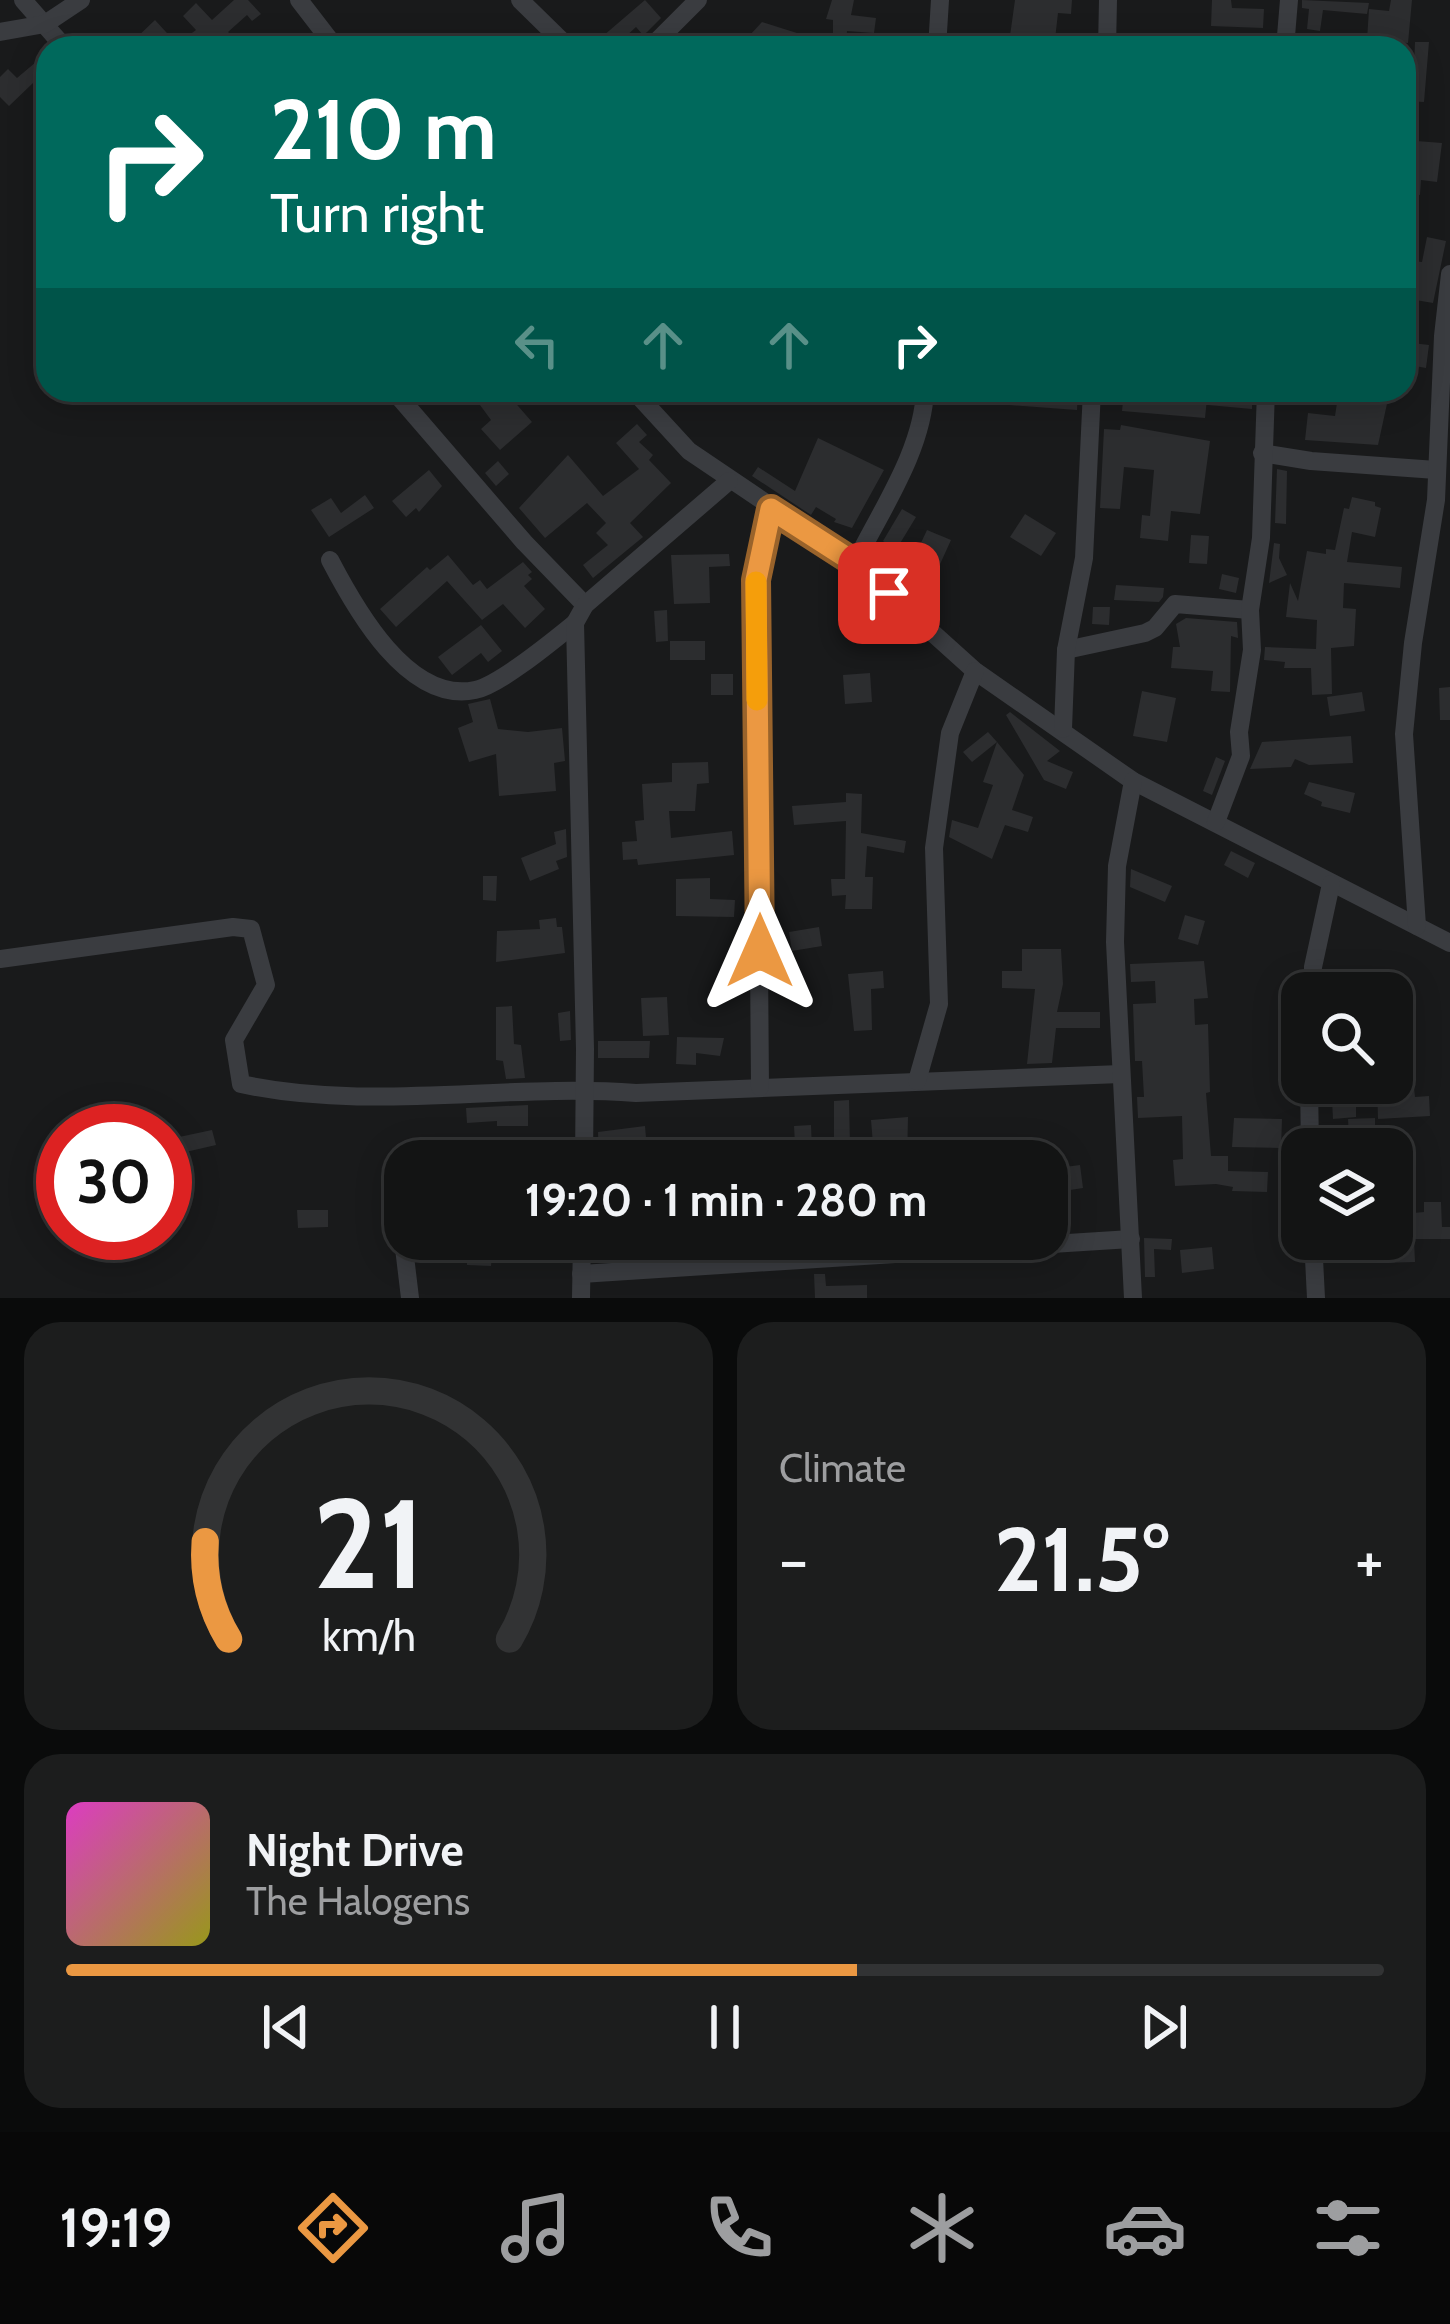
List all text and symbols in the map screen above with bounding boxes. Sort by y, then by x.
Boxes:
text: 210 m [270,78,497,180]
icon: right [72,84,228,240]
text: Turn right [270,180,484,246]
icon: left [504,312,570,378]
icon: ahead [630,312,696,378]
icon: ahead [756,312,822,378]
icon: right [882,312,948,378]
pin [838,542,940,644]
icon: arrive [856,560,922,626]
position arrow [697,888,823,1014]
map controls [1281,972,1413,1260]
button: search [1281,972,1413,1104]
speed limit sign: 30 [36,1104,192,1260]
button: layers [1281,1128,1413,1260]
text: 19:20 · 1 min · 280 m [525,1173,927,1227]
text: Climate [779,1444,906,1492]
text: 21 [312,1468,425,1619]
text: 21.5° [994,1504,1169,1614]
text: − [779,1519,808,1600]
text: + [1355,1519,1384,1600]
text: km/h [322,1610,415,1662]
text: Night Drive [246,1823,464,1877]
text: The Halogens [246,1877,470,1925]
icon: previous [253,1994,319,2060]
icon: pause [692,1994,758,2060]
icon: next [1131,1994,1197,2060]
icon: directions [291,2186,375,2270]
icon: music [494,2186,578,2270]
icon: phone [697,2186,781,2270]
icon: climate [900,2186,984,2270]
icon: car [1103,2186,1187,2270]
icon: filters [1306,2186,1390,2270]
text: 19:19 [60,2195,172,2261]

